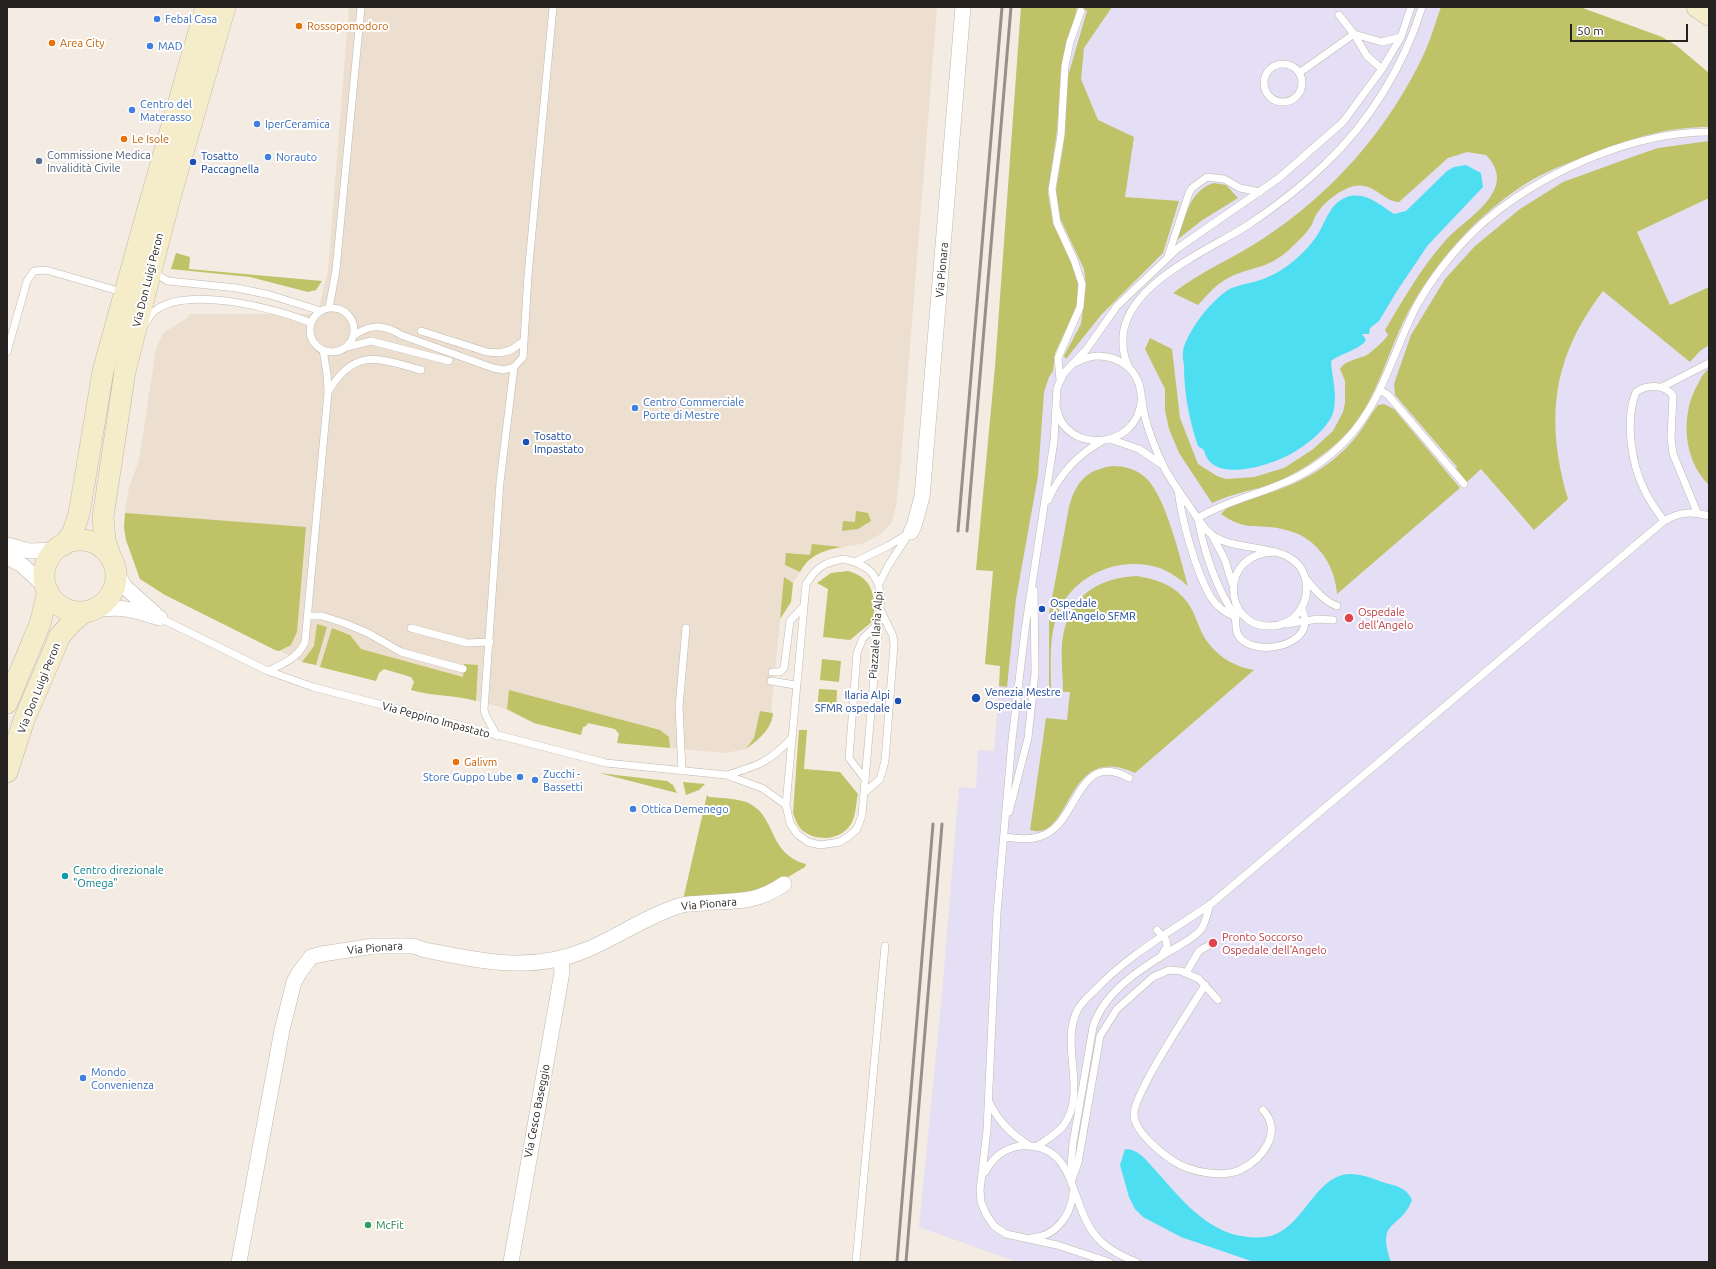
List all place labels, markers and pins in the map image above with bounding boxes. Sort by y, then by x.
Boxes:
place label: Febal Casa [165,12,217,26]
marker: Febal Casa [152,14,162,24]
place label: Rossopomodoro [307,19,389,33]
marker: Rossopomodoro [294,21,304,31]
place label: Area City [60,36,105,50]
marker: Area City [47,38,57,48]
place label: MAD [158,39,182,53]
marker: MAD [145,41,155,51]
place label: Centro del Materasso [140,97,192,123]
marker: Centro del Materasso [127,105,137,115]
place label: IperCeramica [265,117,330,131]
marker: IperCeramica [252,119,262,129]
place label: Le Isole [132,132,169,146]
marker: Le Isole [119,134,129,144]
place label: Commissione Medica Invalidità Civile [47,148,151,174]
place label: Tosatto Paccagnella [201,149,259,175]
place label: Norauto [276,150,317,164]
marker: Norauto [263,152,273,162]
marker: Commissione Medica Invalidità Civile [34,156,44,166]
marker: Tosatto Paccagnella [188,157,198,167]
place label: Centro Commerciale Porte di Mestre [643,395,744,421]
marker: Centro Commerciale Porte di Mestre [630,403,640,413]
place label: Tosatto Impastato [534,429,584,455]
marker: Tosatto Impastato [521,437,531,447]
place label: Ospedale dell'Angelo SFMR [1050,596,1136,622]
marker: Ospedale dell'Angelo SFMR [1037,604,1047,614]
place label: Ospedale dell'Angelo [1358,605,1413,631]
marker: Ospedale dell'Angelo [1343,612,1355,624]
place label: Venezia Mestre Ospedale [985,685,1061,711]
place label: Ilaria Alpi SFMR ospedale [815,688,890,714]
marker: Venezia Mestre Ospedale [970,692,982,704]
marker: Ilaria Alpi SFMR ospedale [893,696,903,706]
place label: Galivm [464,755,497,769]
marker: Galivm [451,757,461,767]
place label: Zucchi - Bassetti [543,767,583,793]
place label: Store Guppo Lube [423,770,512,784]
marker: Store Guppo Lube [515,772,525,782]
marker: Zucchi - Bassetti [530,775,540,785]
place label: Ottica Demenego [641,802,729,816]
marker: Ottica Demenego [628,804,638,814]
place label: Centro direzionale "Omega" [73,863,164,889]
marker: Centro direzionale "Omega" [60,871,70,881]
place label: Pronto Soccorso Ospedale dell'Angelo [1222,930,1327,956]
marker: Pronto Soccorso Ospedale dell'Angelo [1207,937,1219,949]
place label: Mondo Convenienza [91,1065,154,1091]
marker: Mondo Convenienza [78,1073,88,1083]
place label: McFit [376,1218,403,1232]
marker: McFit [363,1220,373,1230]

